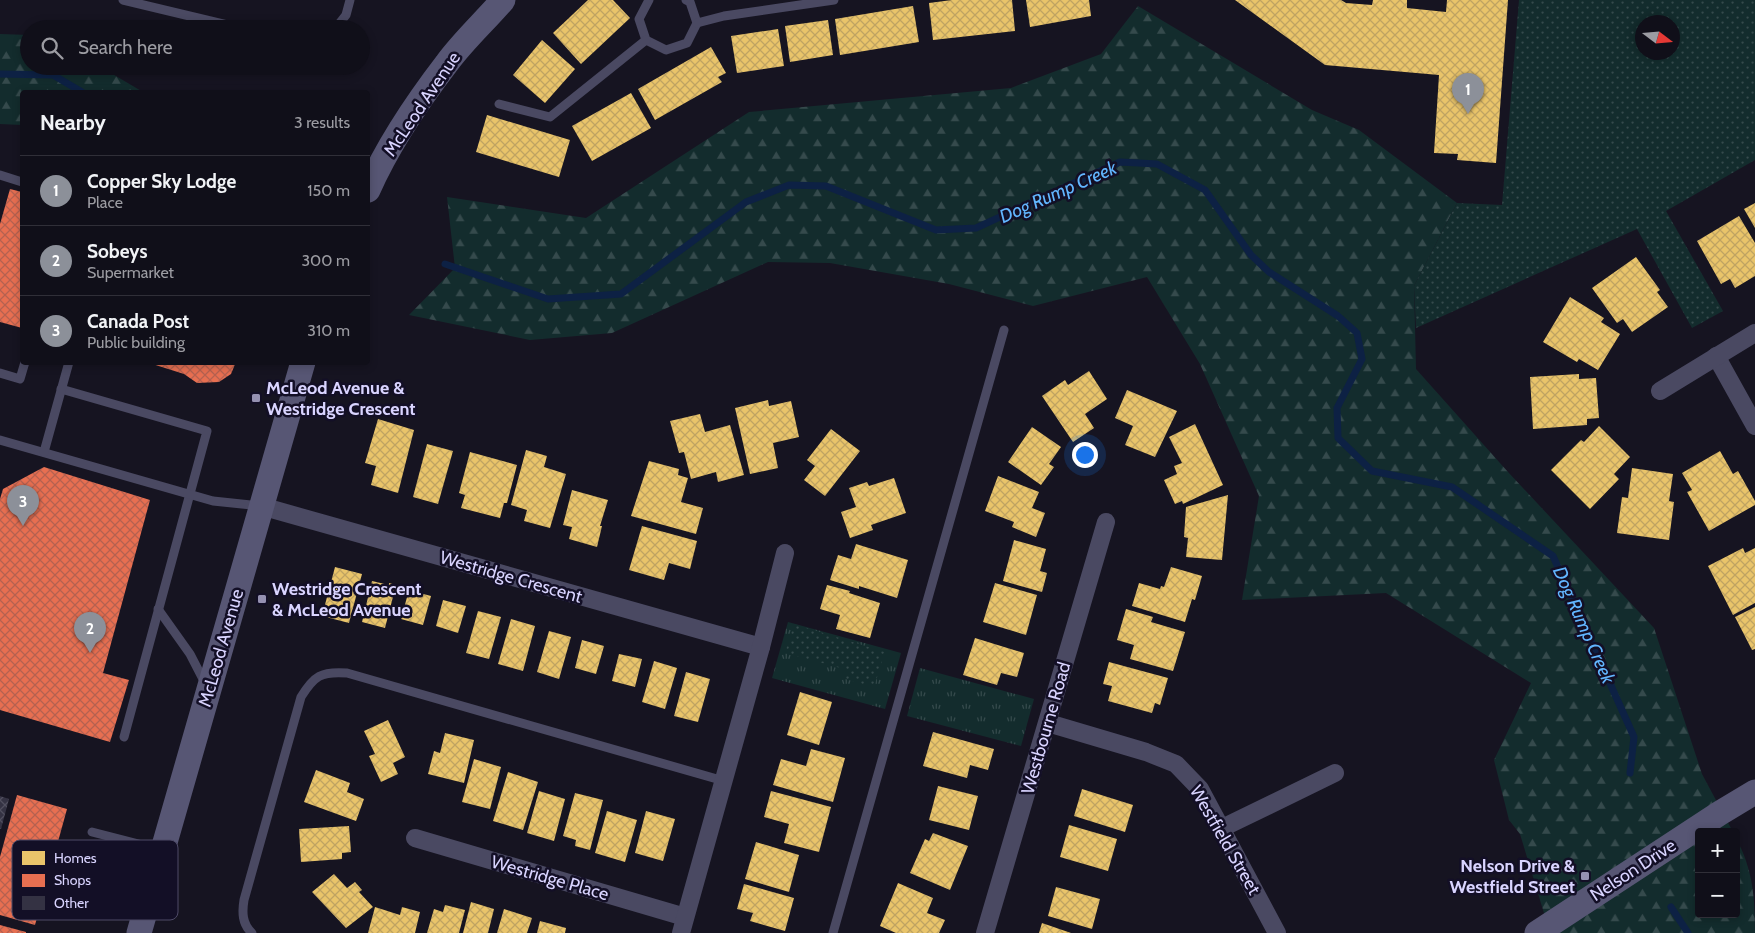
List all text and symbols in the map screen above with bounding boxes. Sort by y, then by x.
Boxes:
north arrow [1635,15,1680,60]
search box [20,20,370,75]
icon: search [38,34,66,62]
text: Search here [78,36,172,59]
street label: McLeod Avenue [379,47,465,161]
pin: 1 [1452,73,1484,114]
text: Nearby [40,110,106,135]
text: 3 results [294,113,350,132]
water label: Dog Rump Creek [996,156,1121,228]
text: Copper Sky Lodge [87,170,236,193]
text: 1 [53,181,59,200]
text: 150 m [307,181,350,200]
text: Place [87,193,123,212]
text: Sobeys [87,240,148,263]
text: 2 [52,251,60,270]
text: 300 m [301,251,350,270]
text: Supermarket [87,263,174,282]
text: Canada Post [87,310,189,333]
text: 3 [52,321,60,340]
text: 310 m [307,321,350,340]
text: Public building [87,333,185,352]
place label: McLeod Avenue & Westridge Crescent [266,377,416,420]
marker: McLeod Avenue & Westridge Crescent [250,392,262,404]
your location [1072,442,1098,468]
pin: 3 [7,485,39,526]
street label: Westridge Crescent [437,546,585,608]
water label: Dog Rump Creek [1548,563,1620,688]
place label: Westridge Crescent & McLeod Avenue [272,578,422,621]
street label: McLeod Avenue [194,587,248,709]
marker: Westridge Crescent & McLeod Avenue [256,593,268,605]
pin: 2 [74,612,106,653]
street label: Westbourne Road [1017,659,1075,797]
street label: Westfield Street [1185,781,1265,899]
map controls [1695,828,1740,918]
button: + [1695,828,1740,873]
street label: Nelson Drive [1586,834,1680,906]
legend [12,840,178,920]
text: Homes [54,849,97,867]
street label: Westridge Place [489,851,611,905]
place label: Nelson Drive & Westfield Street [1449,855,1576,898]
marker: Nelson Drive & Westfield Street [1579,870,1591,882]
text: Shops [54,871,91,889]
button: − [1695,873,1740,918]
text: Other [54,894,89,912]

